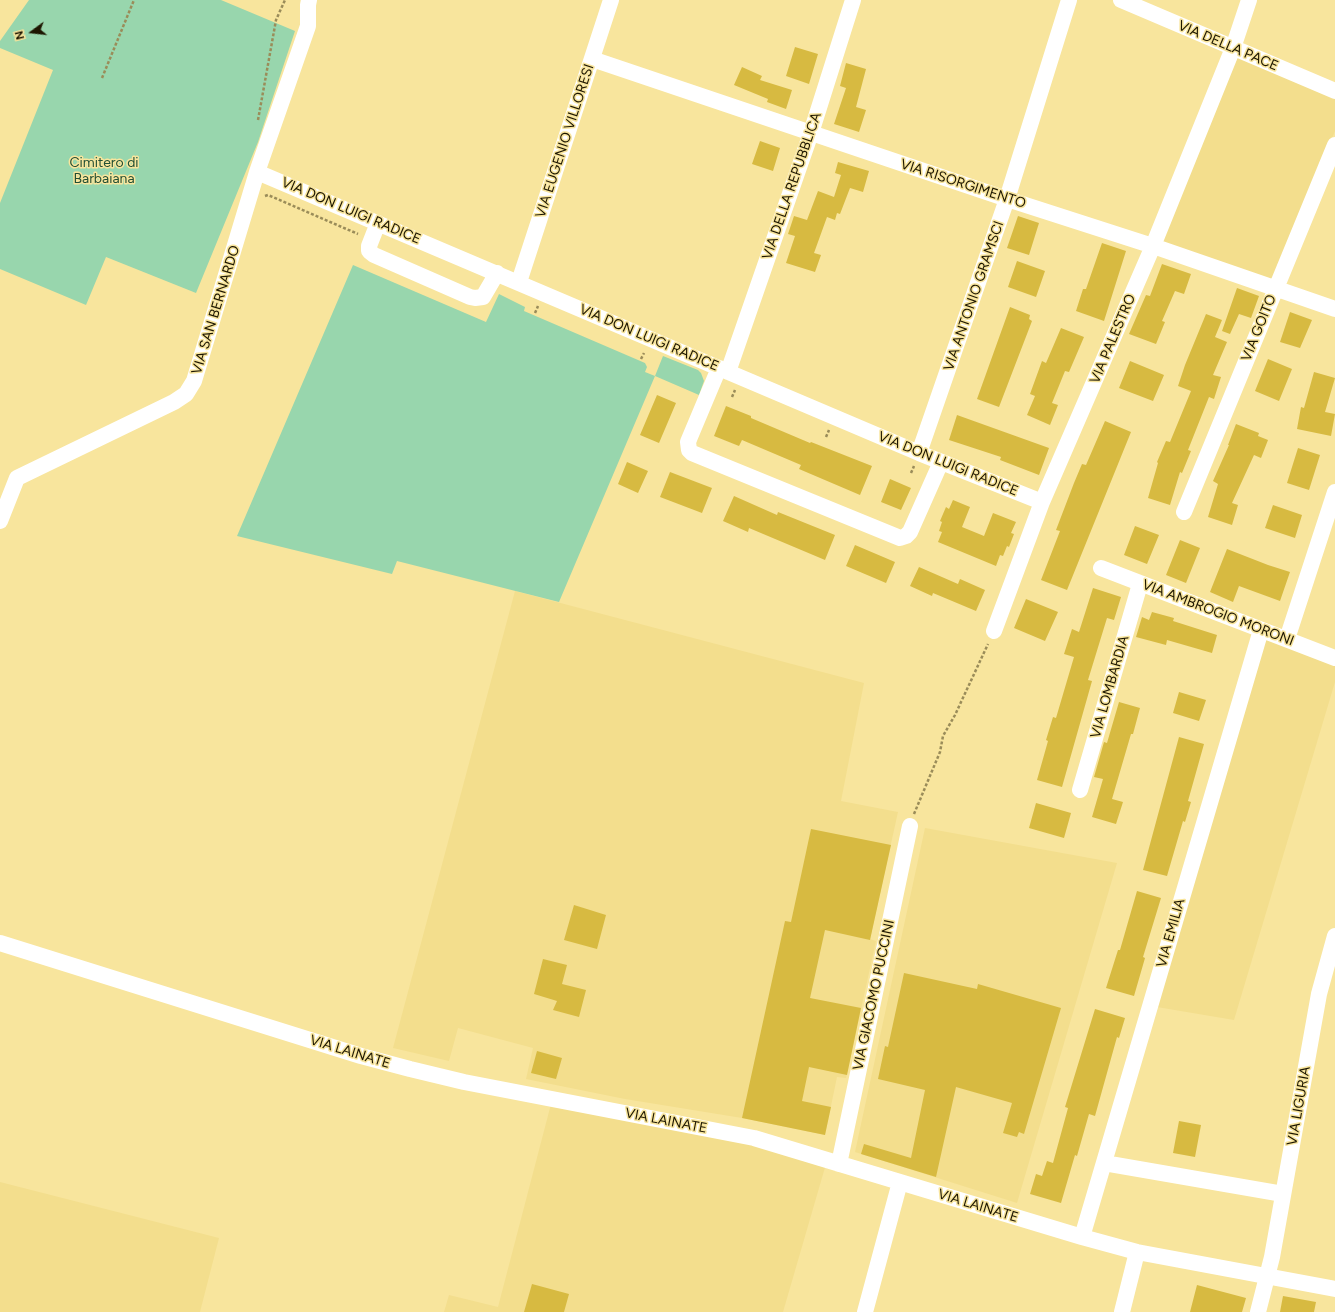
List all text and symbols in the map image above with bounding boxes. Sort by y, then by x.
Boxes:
north arrow [12,12,52,52]
street label: VIA DELLA PACE [1175,17,1281,75]
text: N [13,29,27,41]
street label: VIA EUGENIO VILLORESI [532,62,598,220]
street label: VIA DELLA REPUBBLICA [759,110,825,262]
park label: Cimitero di Barbaiana [69,155,139,188]
street label: VIA RISORGIMENTO [898,156,1028,212]
street label: VIA DON LUIGI RADICE [279,174,423,248]
street label: VIA ANTONIO GRAMSCI [940,219,1008,373]
street label: VIA SAN BERNARDO [188,243,244,377]
street label: VIA PALESTRO [1087,292,1139,386]
street label: VIA GOITO [1238,292,1280,364]
street label: VIA DON LUIGI RADICE [577,301,721,375]
street label: VIA DON LUIGI RADICE [875,428,1021,500]
street label: VIA AMBROGIO MORONI [1140,576,1296,650]
street label: VIA LOMBARDIA [1087,634,1133,740]
street label: VIA EMILIA [1153,897,1189,969]
street label: VIA GIACOMO PUCCINI [850,918,898,1072]
street label: VIA LAINATE [308,1032,392,1072]
street label: VIA LIGURIA [1284,1065,1314,1147]
street label: VIA LAINATE [624,1105,708,1137]
street label: VIA LAINATE [936,1186,1020,1226]

